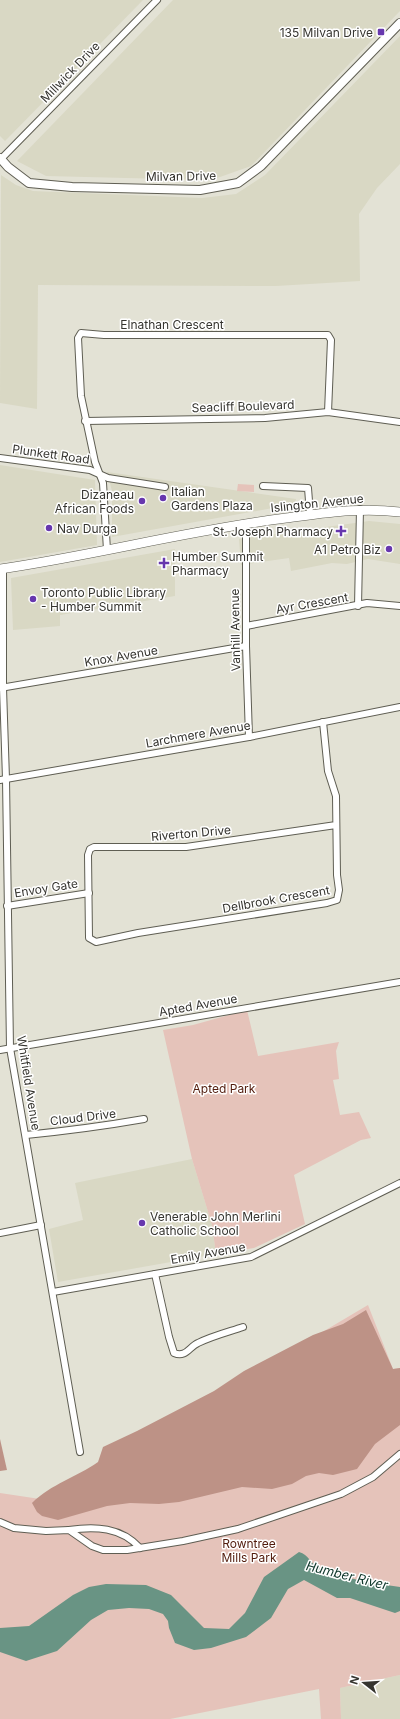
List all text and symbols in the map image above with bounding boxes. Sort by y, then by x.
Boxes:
place label: 135 Milvan Drive [280,25,373,40]
marker: 135 Milvan Drive [376,27,386,37]
street label: Millwick Drive [37,38,103,106]
street label: Milvan Drive [146,168,216,184]
street label: Elnathan Crescent [120,317,224,332]
street label: Seacliff Boulevard [191,397,295,415]
street label: Plunkett Road [11,441,91,467]
place label: Italian Gardens Plaza [171,484,253,513]
place label: Dizaneau African Foods [55,487,134,516]
street label: Islington Avenue [270,491,364,515]
marker: Italian Gardens Plaza [158,493,168,503]
marker: Dizaneau African Foods [137,496,147,506]
place label: Nav Durga [57,521,117,536]
marker: Nav Durga [44,523,54,533]
place label: St. Joseph Pharmacy [213,524,333,539]
marker: St. Joseph Pharmacy [336,526,346,536]
place label: A1 Petro Biz [314,542,381,557]
marker: A1 Petro Biz [384,544,394,554]
place label: Humber Summit Pharmacy [172,549,263,578]
marker: Humber Summit Pharmacy [159,558,169,568]
place label: Toronto Public Library - Humber Summit [41,585,166,614]
street label: Vanhill Avenue [227,588,243,672]
street label: Ayr Crescent [275,589,350,617]
marker: Toronto Public Library - Humber Summit [28,594,38,604]
street label: Knox Avenue [83,642,159,670]
street label: Larchmere Avenue [144,717,252,751]
street label: Riverton Drive [150,822,232,844]
street label: Envoy Gate [13,876,79,900]
street label: Dellbrook Crescent [221,882,331,916]
street label: Apted Avenue [158,991,238,1019]
street label: Whitfield Avenue [14,1035,44,1131]
park label: Apted Park [193,1081,256,1096]
street label: Cloud Drive [49,1106,117,1128]
place label: Venerable John Merlini Catholic School [150,1209,281,1238]
marker: Venerable John Merlini Catholic School [137,1218,147,1228]
street label: Emily Avenue [169,1239,247,1267]
park label: Rowntree Mills Park [222,1536,277,1565]
water label: Humber River [304,1557,391,1593]
north arrow [344,1663,384,1703]
text: N [347,1674,362,1686]

